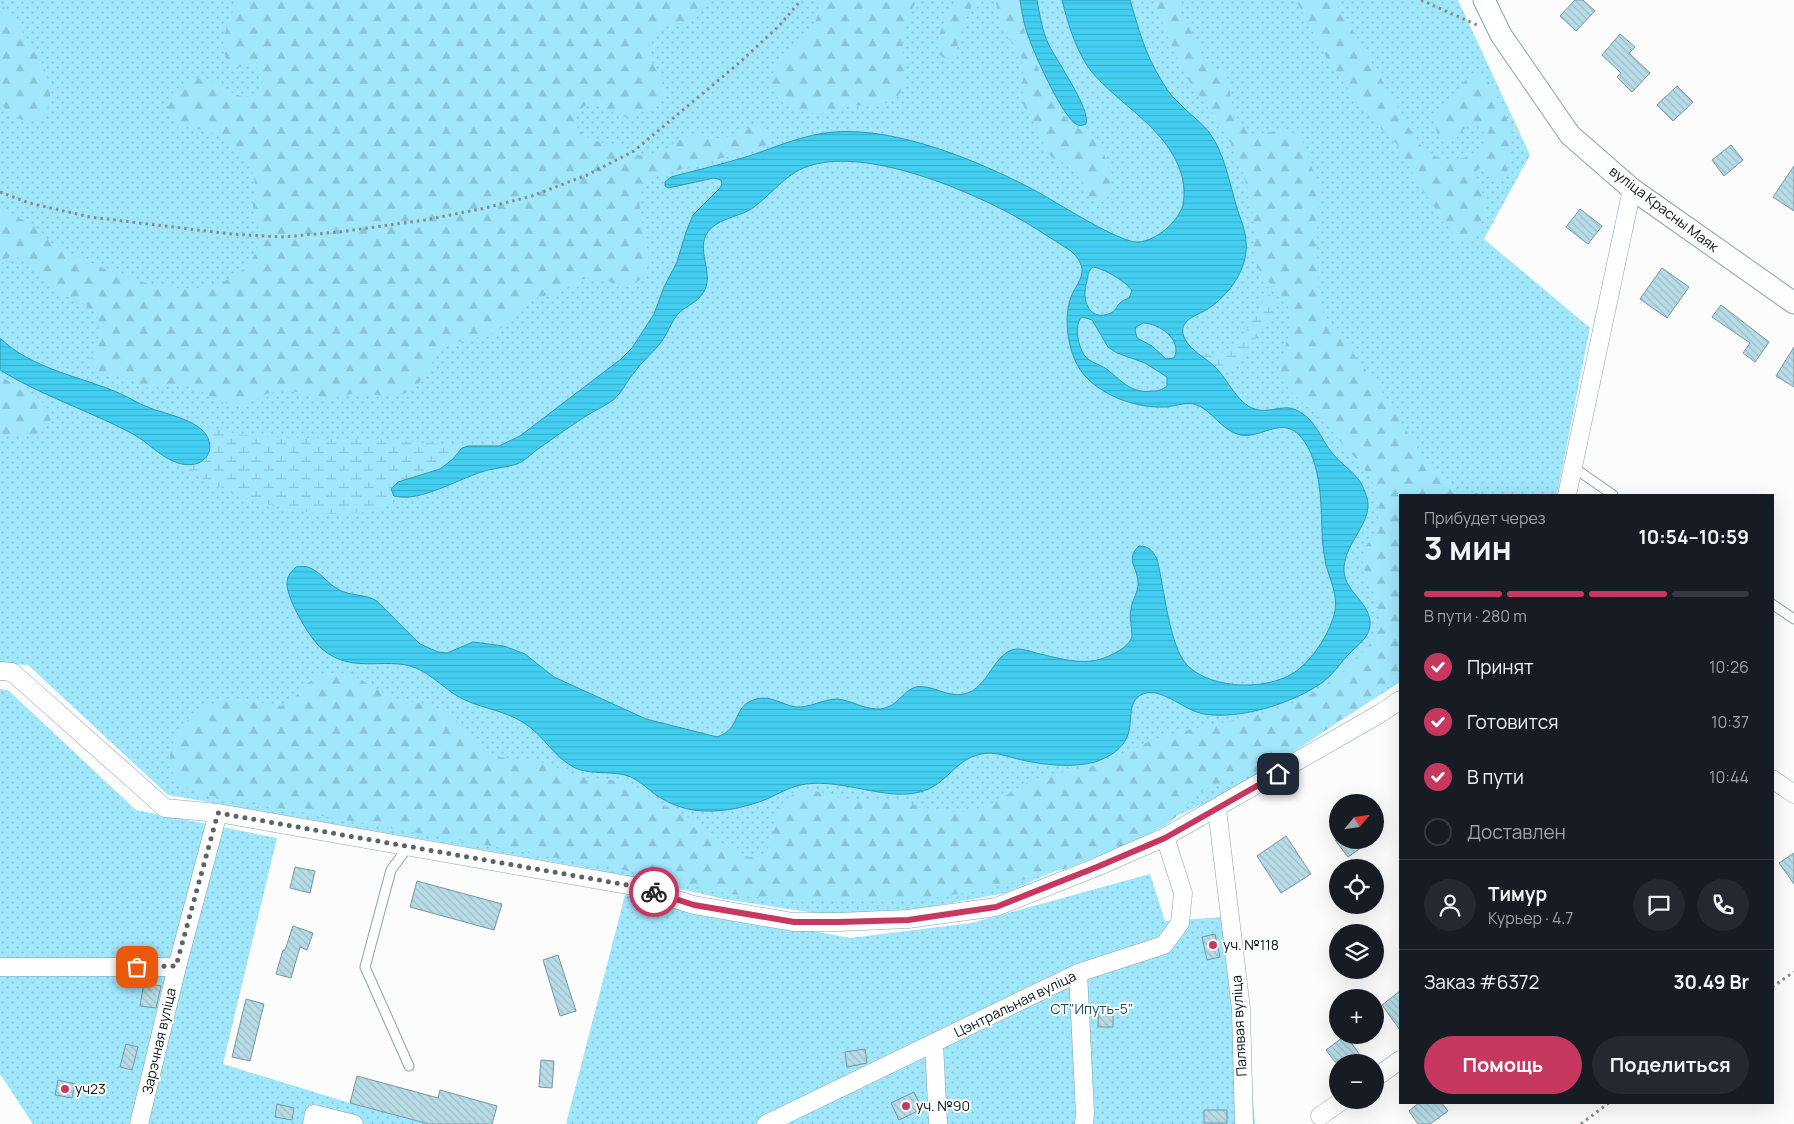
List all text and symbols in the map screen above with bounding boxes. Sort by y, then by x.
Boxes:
street label: вуліца Красны Маяк [1606,161,1724,257]
text: Прибудет через [1424,507,1546,529]
text: 10:54–10:59 [1639,524,1749,550]
text: 3 мин [1424,526,1512,570]
text: В пути · 280 m [1424,605,1527,627]
icon: check [1424,653,1452,681]
text: Принят [1467,654,1534,680]
text: 10:26 [1709,656,1749,678]
icon: check [1424,708,1452,736]
text: Готовится [1467,709,1559,735]
text: 10:37 [1711,711,1749,733]
pin [1257,753,1299,795]
icon: home [1264,760,1292,788]
icon: check [1424,763,1452,791]
text: В пути [1467,764,1524,790]
text: 10:44 [1709,766,1749,788]
north arrow [1329,794,1384,849]
map controls [1329,794,1384,1109]
text: Доставлен [1467,819,1566,845]
button: locate [1329,859,1384,914]
courier [629,867,679,917]
icon: bike [640,878,668,906]
button: person [1424,879,1476,931]
button: chat [1633,879,1685,931]
button: phone [1697,879,1749,931]
text: Тимур [1488,881,1547,907]
text: Курьер · 4.7 [1488,907,1573,929]
button: layers [1329,924,1384,979]
place label: уч. №118 [1223,935,1279,954]
marker: уч. №118 [1207,939,1219,951]
pin [116,946,158,988]
icon: bag [123,953,151,981]
street label: Цэнтральная вуліца [951,966,1079,1041]
text: Заказ #6372 [1424,969,1539,995]
text: 30.49 Br [1673,969,1749,995]
street label: Палявая вуліца [1226,975,1251,1077]
street label: Зарэчная вуліца [137,986,180,1096]
button: + [1329,989,1384,1044]
park label: СТ"Ипуть-5" [1051,999,1133,1018]
button: Помощь [1424,1036,1582,1094]
button: Поделиться [1592,1036,1749,1094]
button: − [1329,1054,1384,1109]
place label: уч23 [75,1079,106,1098]
marker: уч23 [59,1083,71,1095]
place label: уч. №90 [916,1096,970,1115]
marker: уч. №90 [900,1100,912,1112]

